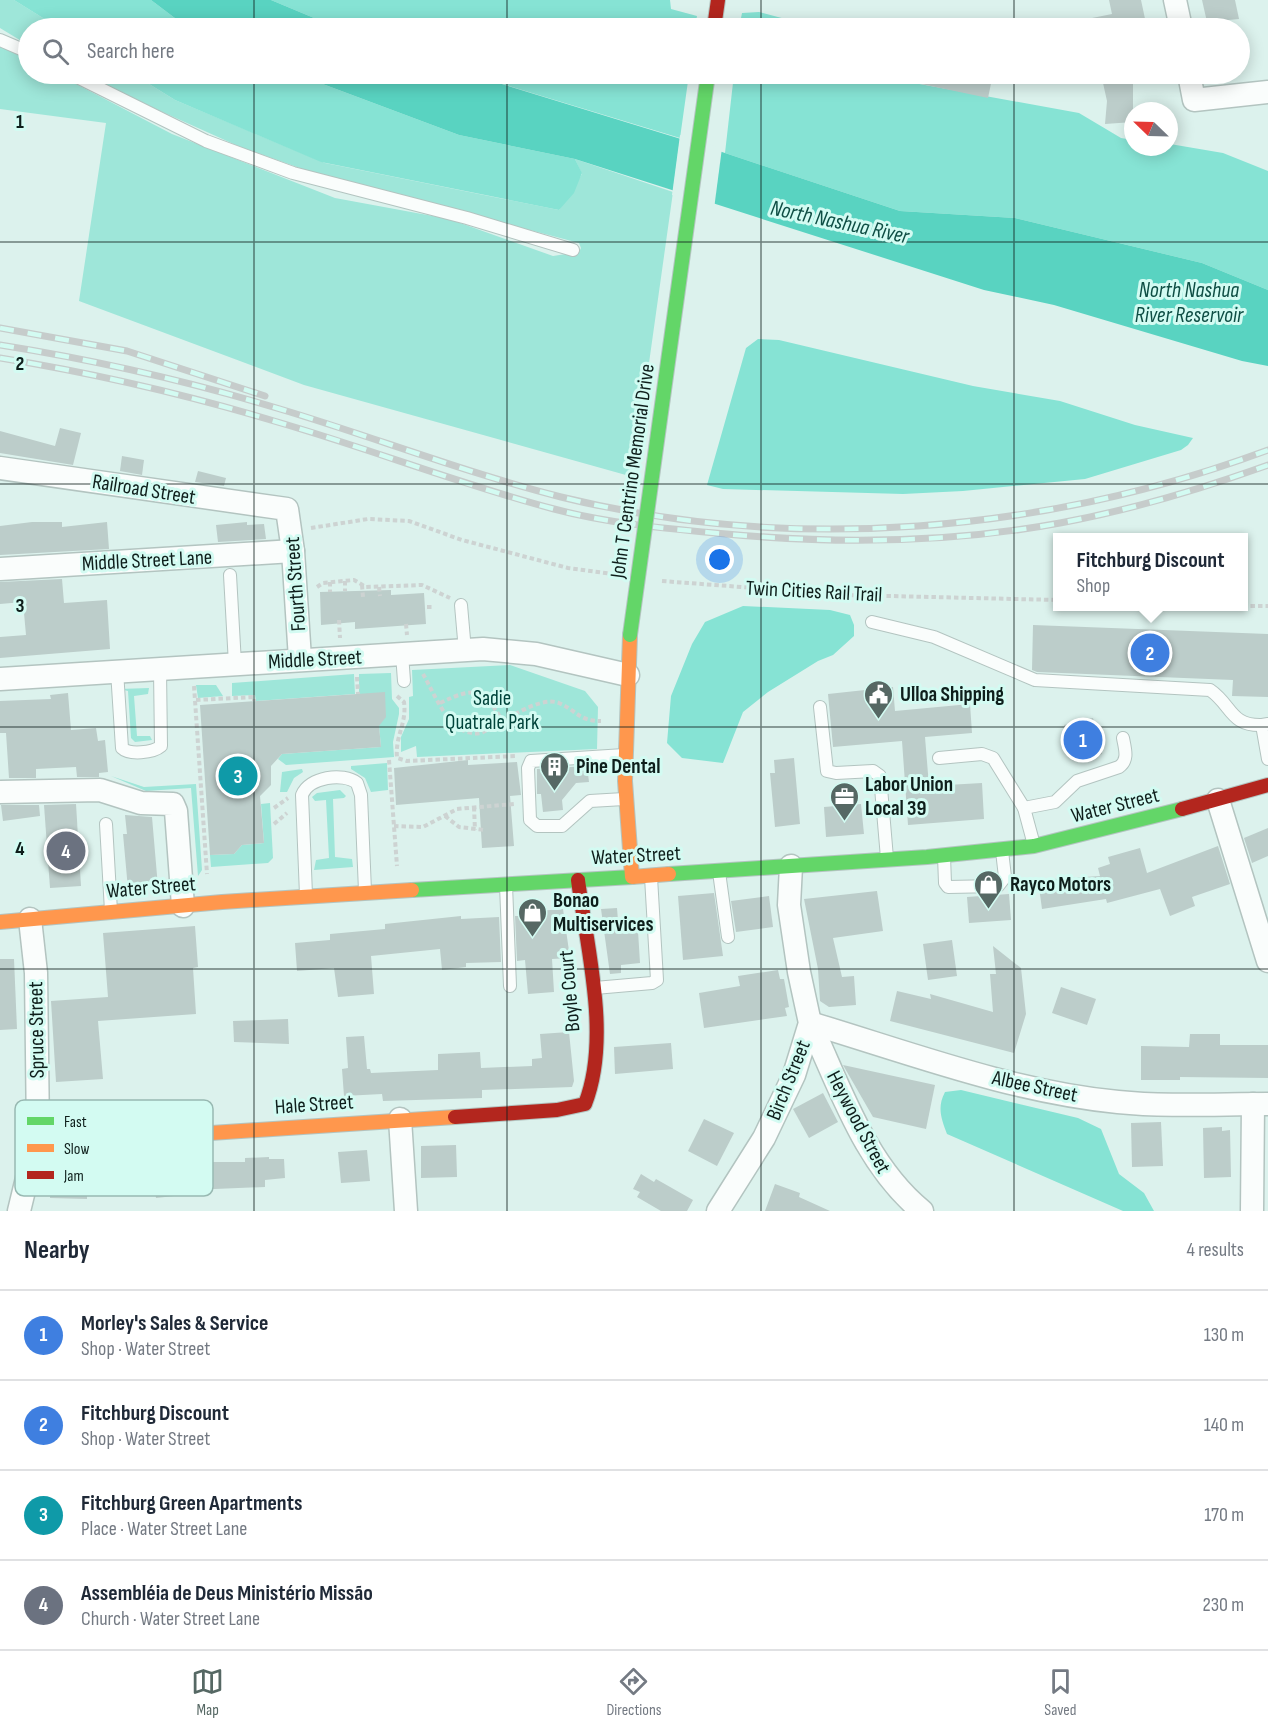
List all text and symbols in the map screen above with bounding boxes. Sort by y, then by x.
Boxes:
search box [18,18,1250,84]
icon: search [39,35,72,68]
text: Search here [87,38,174,65]
north arrow [1124,102,1178,156]
text: 1 [16,110,24,134]
water label: North Nashua River [768,195,912,250]
water label: North Nashua River Reservoir [1135,277,1244,329]
text: 2 [16,352,24,376]
street label: John T Centrino Memorial Drive [605,362,660,581]
street label: Railroad Street [91,469,197,510]
popup [1053,533,1248,611]
street label: Fourth Street [280,536,311,632]
street label: Middle Street Lane [81,545,213,576]
your location [705,545,734,574]
text: Fitchburg Discount [1077,547,1225,574]
text: Shop [1077,574,1110,598]
street label: Twin Cities Rail Trail [745,575,883,608]
text: 3 [16,594,25,618]
pin: 2 [1130,630,1170,676]
street label: Middle Street [267,645,363,674]
public building icon: Ulloa Shipping [863,678,895,720]
place label: Ulloa Shipping [900,682,1004,707]
park label: Sadie Quatrale Park [445,686,539,735]
pin: 1 [1064,718,1102,762]
building icon: Pine Dental [539,750,571,792]
pin: 3 [218,754,258,798]
place label: Pine Dental [576,754,660,779]
place label: Labor Union Local 39 [865,772,953,821]
office icon: Labor Union Local 39 [828,780,860,822]
street label: Water Street [1069,783,1162,828]
pin: 4 [46,828,86,874]
text: 4 [15,837,25,861]
street label: Water Street [591,841,681,870]
shop icon: Rayco Motors [973,868,1005,910]
street label: Water Street [105,871,197,904]
place label: Rayco Motors [1010,872,1111,897]
place label: Bonao Multiservices [553,888,654,937]
shop icon: Bonao Multiservices [516,896,548,938]
street label: Boyle Court [553,949,586,1033]
street label: Spruce Street [23,981,50,1079]
street label: Birch Street [761,1037,816,1124]
street label: Albee Street [989,1065,1080,1108]
street label: Heywood Street [821,1067,896,1178]
street label: Hale Street [274,1089,354,1120]
legend [15,1100,213,1196]
text: Fast [64,1113,87,1132]
text: Slow [64,1140,89,1159]
text: Jam [63,1167,84,1186]
text: Nearby [24,1235,90,1266]
text: 4 results [1187,1238,1244,1262]
text: Morley's Sales & Service [81,1310,268,1337]
text: 1 [40,1323,47,1347]
text: 130 m [1204,1323,1244,1347]
text: Shop · Water Street [81,1337,210,1361]
text: Fitchburg Discount [81,1400,229,1427]
text: 2 [39,1413,48,1437]
text: 140 m [1204,1413,1244,1437]
text: Shop · Water Street [81,1427,210,1451]
text: Fitchburg Green Apartments [81,1490,302,1517]
text: 3 [39,1503,48,1527]
text: 170 m [1204,1503,1244,1527]
text: Place · Water Street Lane [81,1517,247,1541]
text: Assembléia de Deus Ministério Missão [81,1580,373,1607]
text: 4 [39,1593,48,1617]
text: 230 m [1202,1593,1244,1617]
text: Church · Water Street Lane [81,1607,260,1631]
tab: Map [191,1665,224,1720]
tab: Directions [606,1665,662,1720]
tab: Saved [1044,1665,1077,1720]

